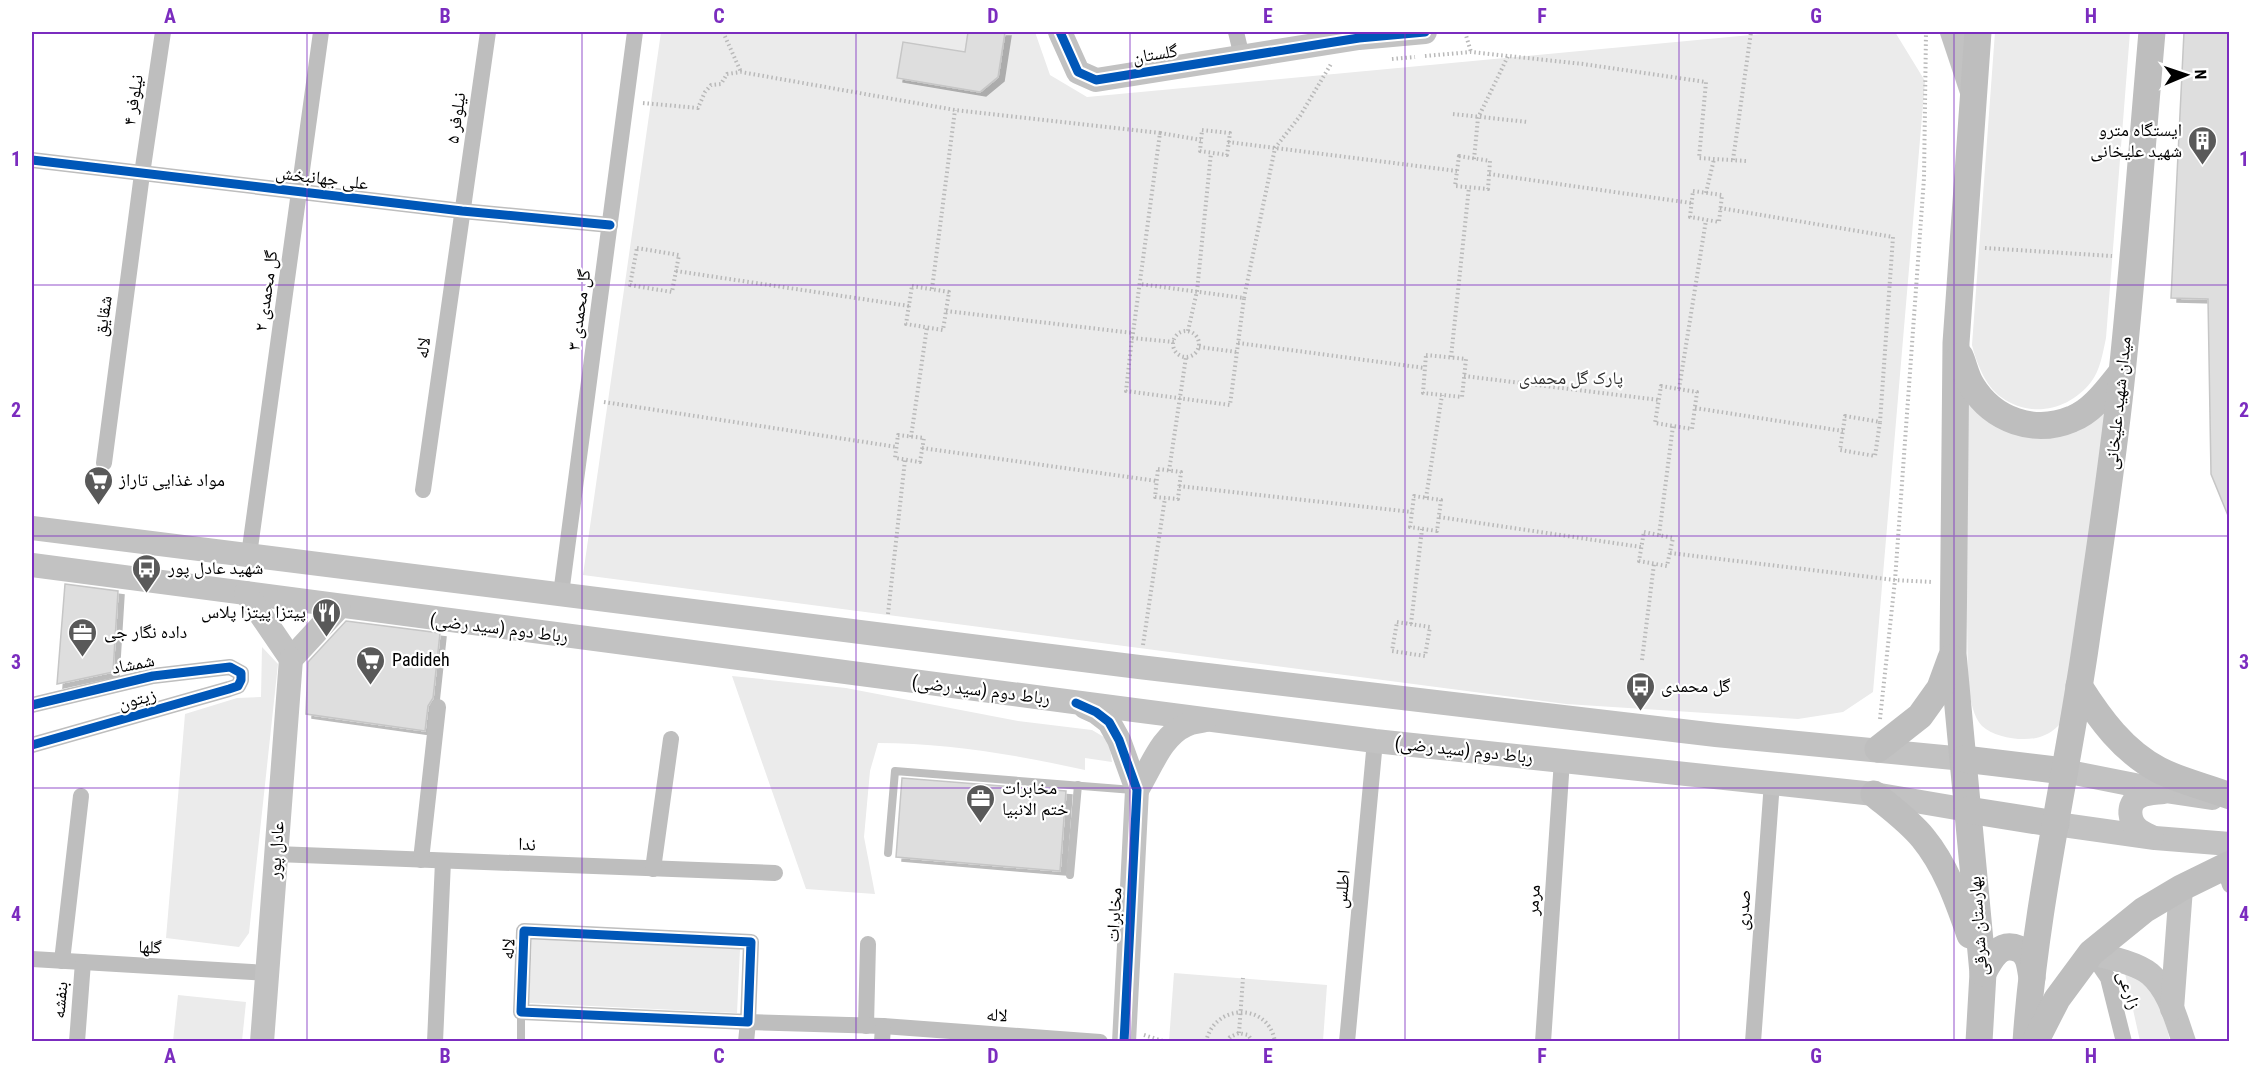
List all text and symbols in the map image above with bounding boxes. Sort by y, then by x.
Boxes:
text: A [164,4,176,28]
text: B [439,4,451,28]
text: C [713,4,725,28]
text: D [987,4,999,28]
text: E [1263,4,1273,28]
text: F [1537,4,1547,28]
text: G [1810,4,1822,28]
text: H [2085,4,2097,28]
street label: گلستان [1131,40,1180,68]
north arrow [2156,45,2216,105]
text: N [2191,69,2210,80]
street label: نیلوفر ۴ [118,73,147,127]
street label: نیلوفر ۵ [442,91,470,145]
place label: ایستگاه مترو شهید علیخانی [2090,119,2182,162]
building icon: ایستگاه مترو شهید علیخانی [2187,124,2219,166]
text: 1 [11,147,21,171]
text: 1 [2239,147,2249,171]
street label: علی جهانبخش [274,161,370,195]
street label: گل محمدی ۲ [249,248,283,333]
street label: گل محمدی ۳ [562,267,596,352]
street label: شقایق [89,294,117,338]
street label: میدان شهید علیخانی [2100,335,2136,471]
street label: لاله [411,336,434,360]
park label: پارک گل محمدی [1519,367,1623,389]
text: 2 [11,398,21,422]
text: 2 [2239,398,2249,422]
supermarket icon: مواد غذایی تاراز [82,464,114,506]
place label: مواد غذایی تاراز [118,469,225,491]
bus stop icon: شهید عادل پور [131,552,163,594]
place label: شهید عادل پور [167,557,263,579]
restaurant icon: پیتزا پیتزا پلاس [311,596,343,638]
place label: پیتزا پیتزا پلاس [201,601,306,623]
street label: رباط دوم (سید رضی) [429,609,569,648]
office icon: داده نگار جی [67,616,99,658]
place label: داده نگار جی [104,621,187,643]
supermarket icon: Padideh [355,644,387,686]
street label: شمشاد [110,649,156,678]
place label: Padideh [392,649,450,670]
text: 3 [11,650,21,674]
text: 3 [2239,650,2249,674]
bus stop icon: گل محمدی [1624,670,1656,712]
street label: رباط دوم (سید رضی) [911,671,1051,710]
place label: گل محمدی [1661,675,1731,697]
street label: زیتون [116,683,159,715]
street label: رباط دوم (سید رضی) [1394,732,1534,769]
place label: مخابرات ختم الانبیا [1002,777,1068,821]
office icon: مخابرات ختم الانبیا [965,782,997,824]
street label: عادل پور [263,821,289,880]
street label: ندا [518,833,536,854]
street label: اطلس [1329,869,1355,909]
street label: بهارستان شرقی [1964,875,1992,977]
street label: مرمر [1521,884,1544,917]
street label: مخابرات [1102,887,1126,943]
street label: صدری [1731,889,1755,931]
text: 4 [11,902,21,926]
text: 4 [2239,902,2249,926]
street label: گلها [138,935,163,958]
street label: لاله [496,937,519,960]
street label: زارعی [2112,968,2146,1012]
street label: بنفشه [47,980,72,1019]
street label: لاله [986,1003,1008,1026]
text: A [164,1044,176,1068]
text: B [439,1044,451,1068]
text: C [713,1044,725,1068]
text: D [987,1044,999,1068]
text: E [1263,1044,1273,1068]
text: F [1537,1044,1547,1068]
text: G [1810,1044,1822,1068]
text: H [2085,1044,2097,1068]

